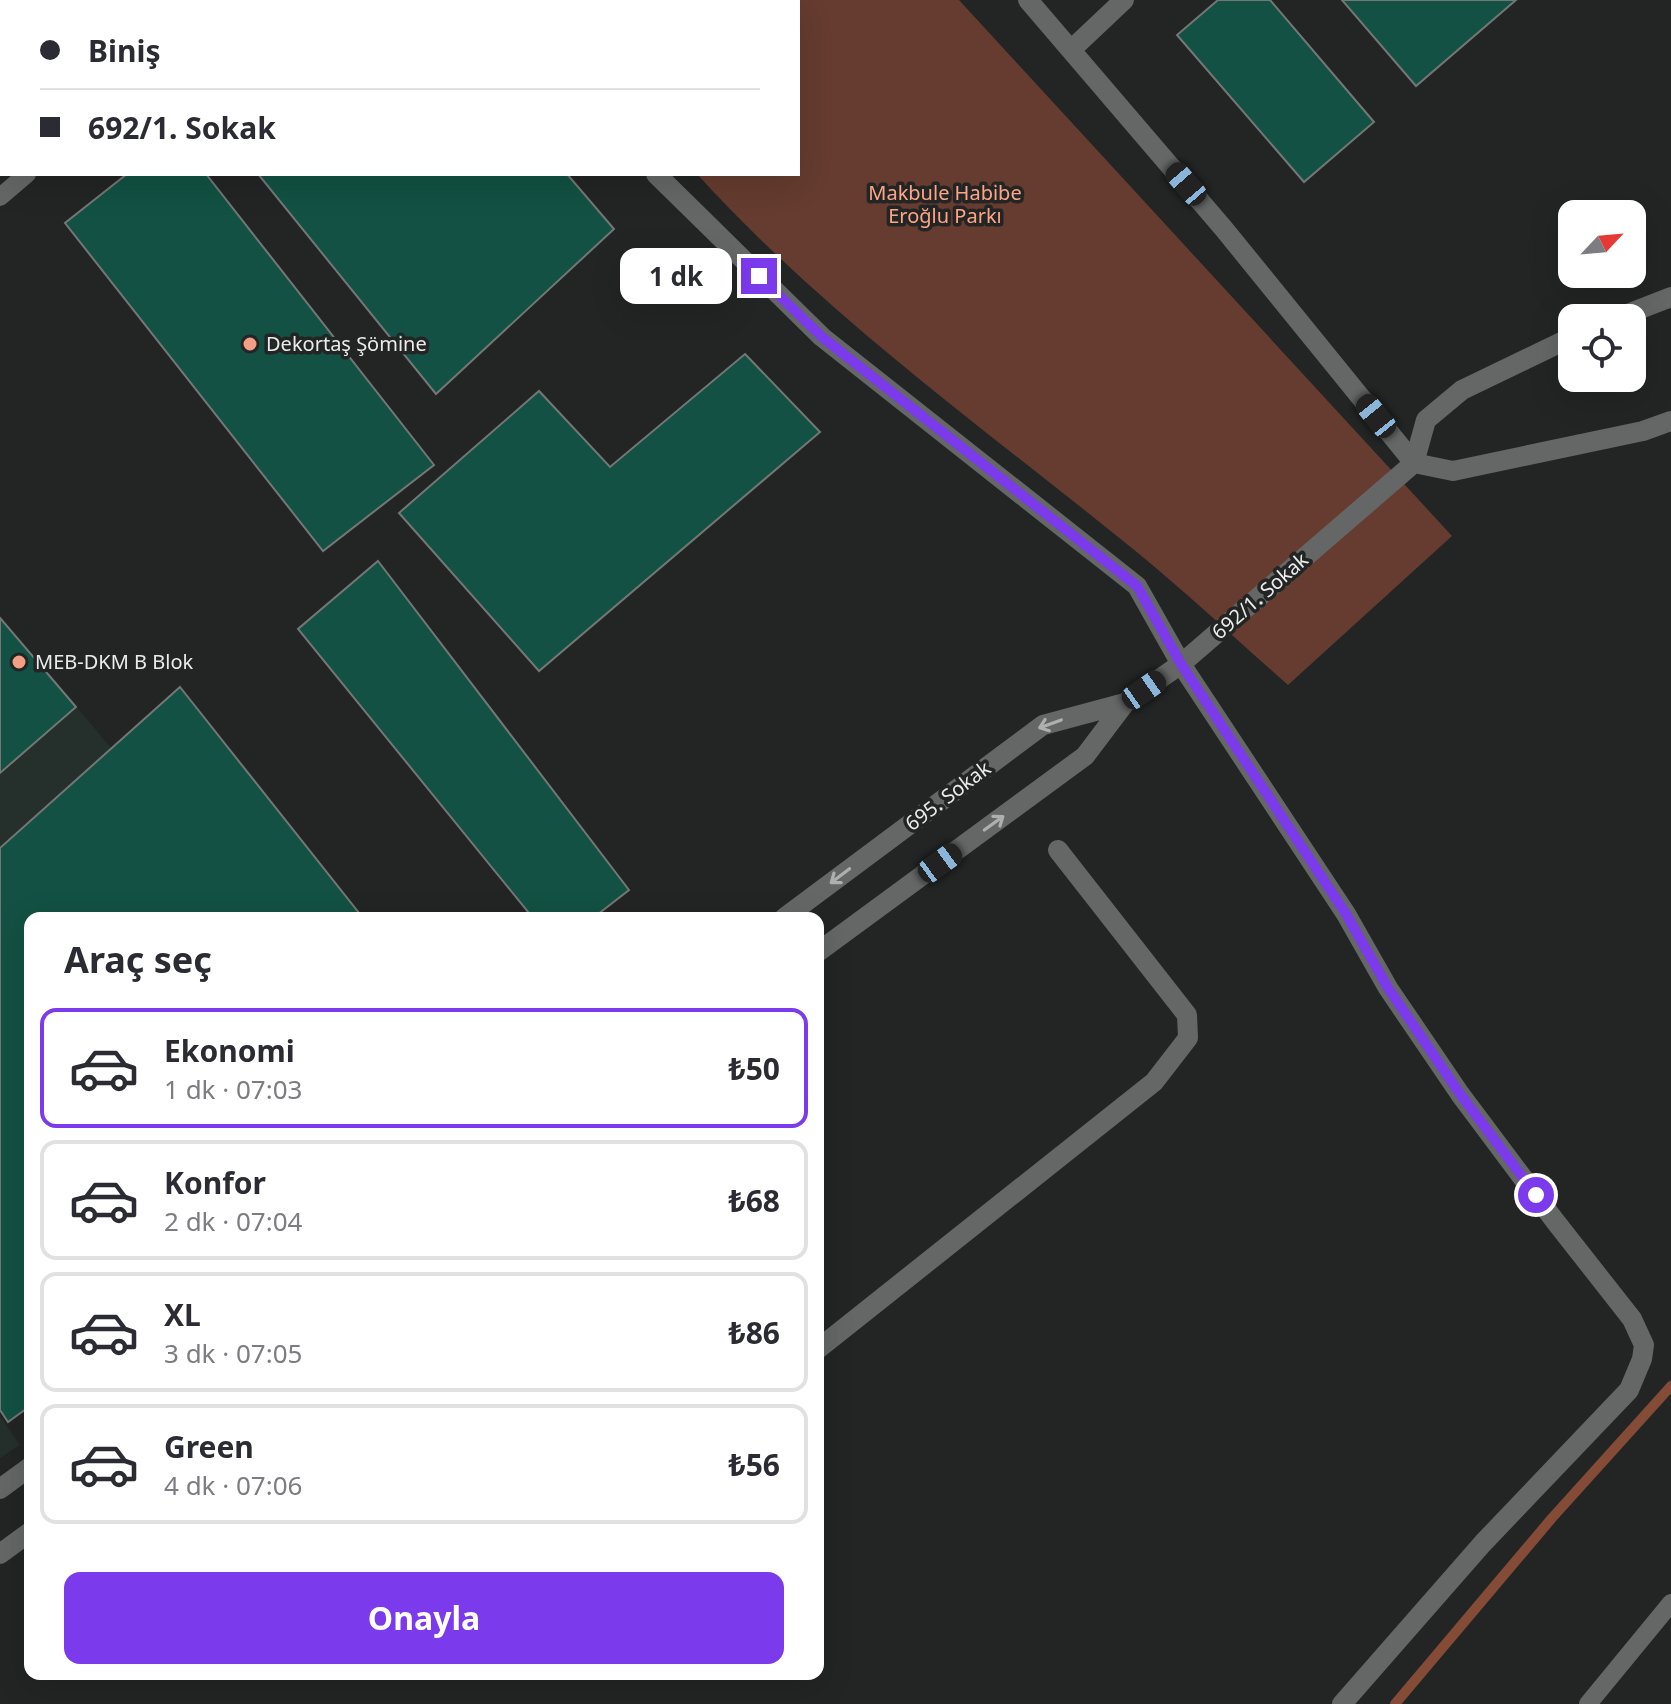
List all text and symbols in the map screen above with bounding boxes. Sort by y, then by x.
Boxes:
text: Biniş [88,30,160,71]
text: 692/1. Sokak [88,107,276,148]
car [1161,158,1211,210]
park label: Makbule Habibe Eroğlu Parkı [868,179,1022,229]
north arrow [1558,200,1646,288]
map controls [1558,200,1646,392]
callout: 1 dk [619,248,731,304]
text: 1 dk [649,258,703,294]
route end [741,258,777,294]
button: locate [1558,304,1646,392]
place label: Dekortaş Şömine [266,330,427,357]
marker: Dekortaş Şömine [241,335,259,353]
car [1352,390,1400,442]
street label: 692/1. Sokak [1206,546,1314,645]
place label: MEB-DKM B Blok [35,648,193,675]
marker: MEB-DKM B Blok [10,653,28,671]
car [1117,666,1171,714]
one-way arrow [1039,718,1063,733]
street label: 695. Sokak [899,754,996,837]
one-way arrow [982,815,1004,831]
car [914,839,966,887]
one-way arrow [830,868,852,885]
text: Araç seç [64,935,212,984]
text: Ekonomi [164,1030,295,1071]
icon: car [68,1032,140,1104]
text: ₺50 [729,1048,780,1089]
text: 1 dk · 07:03 [164,1071,302,1107]
text: Konfor [164,1162,266,1203]
icon: car [68,1164,140,1236]
route start [1518,1177,1554,1213]
text: ₺68 [729,1180,780,1221]
text: 2 dk · 07:04 [164,1203,302,1239]
text: XL [164,1294,201,1335]
icon: car [68,1296,140,1368]
text: ₺86 [729,1312,780,1353]
text: 3 dk · 07:05 [164,1335,302,1371]
text: Green [164,1426,254,1467]
icon: car [68,1428,140,1500]
text: ₺56 [729,1444,780,1485]
text: 4 dk · 07:06 [164,1467,302,1503]
button: Onayla [64,1572,784,1664]

